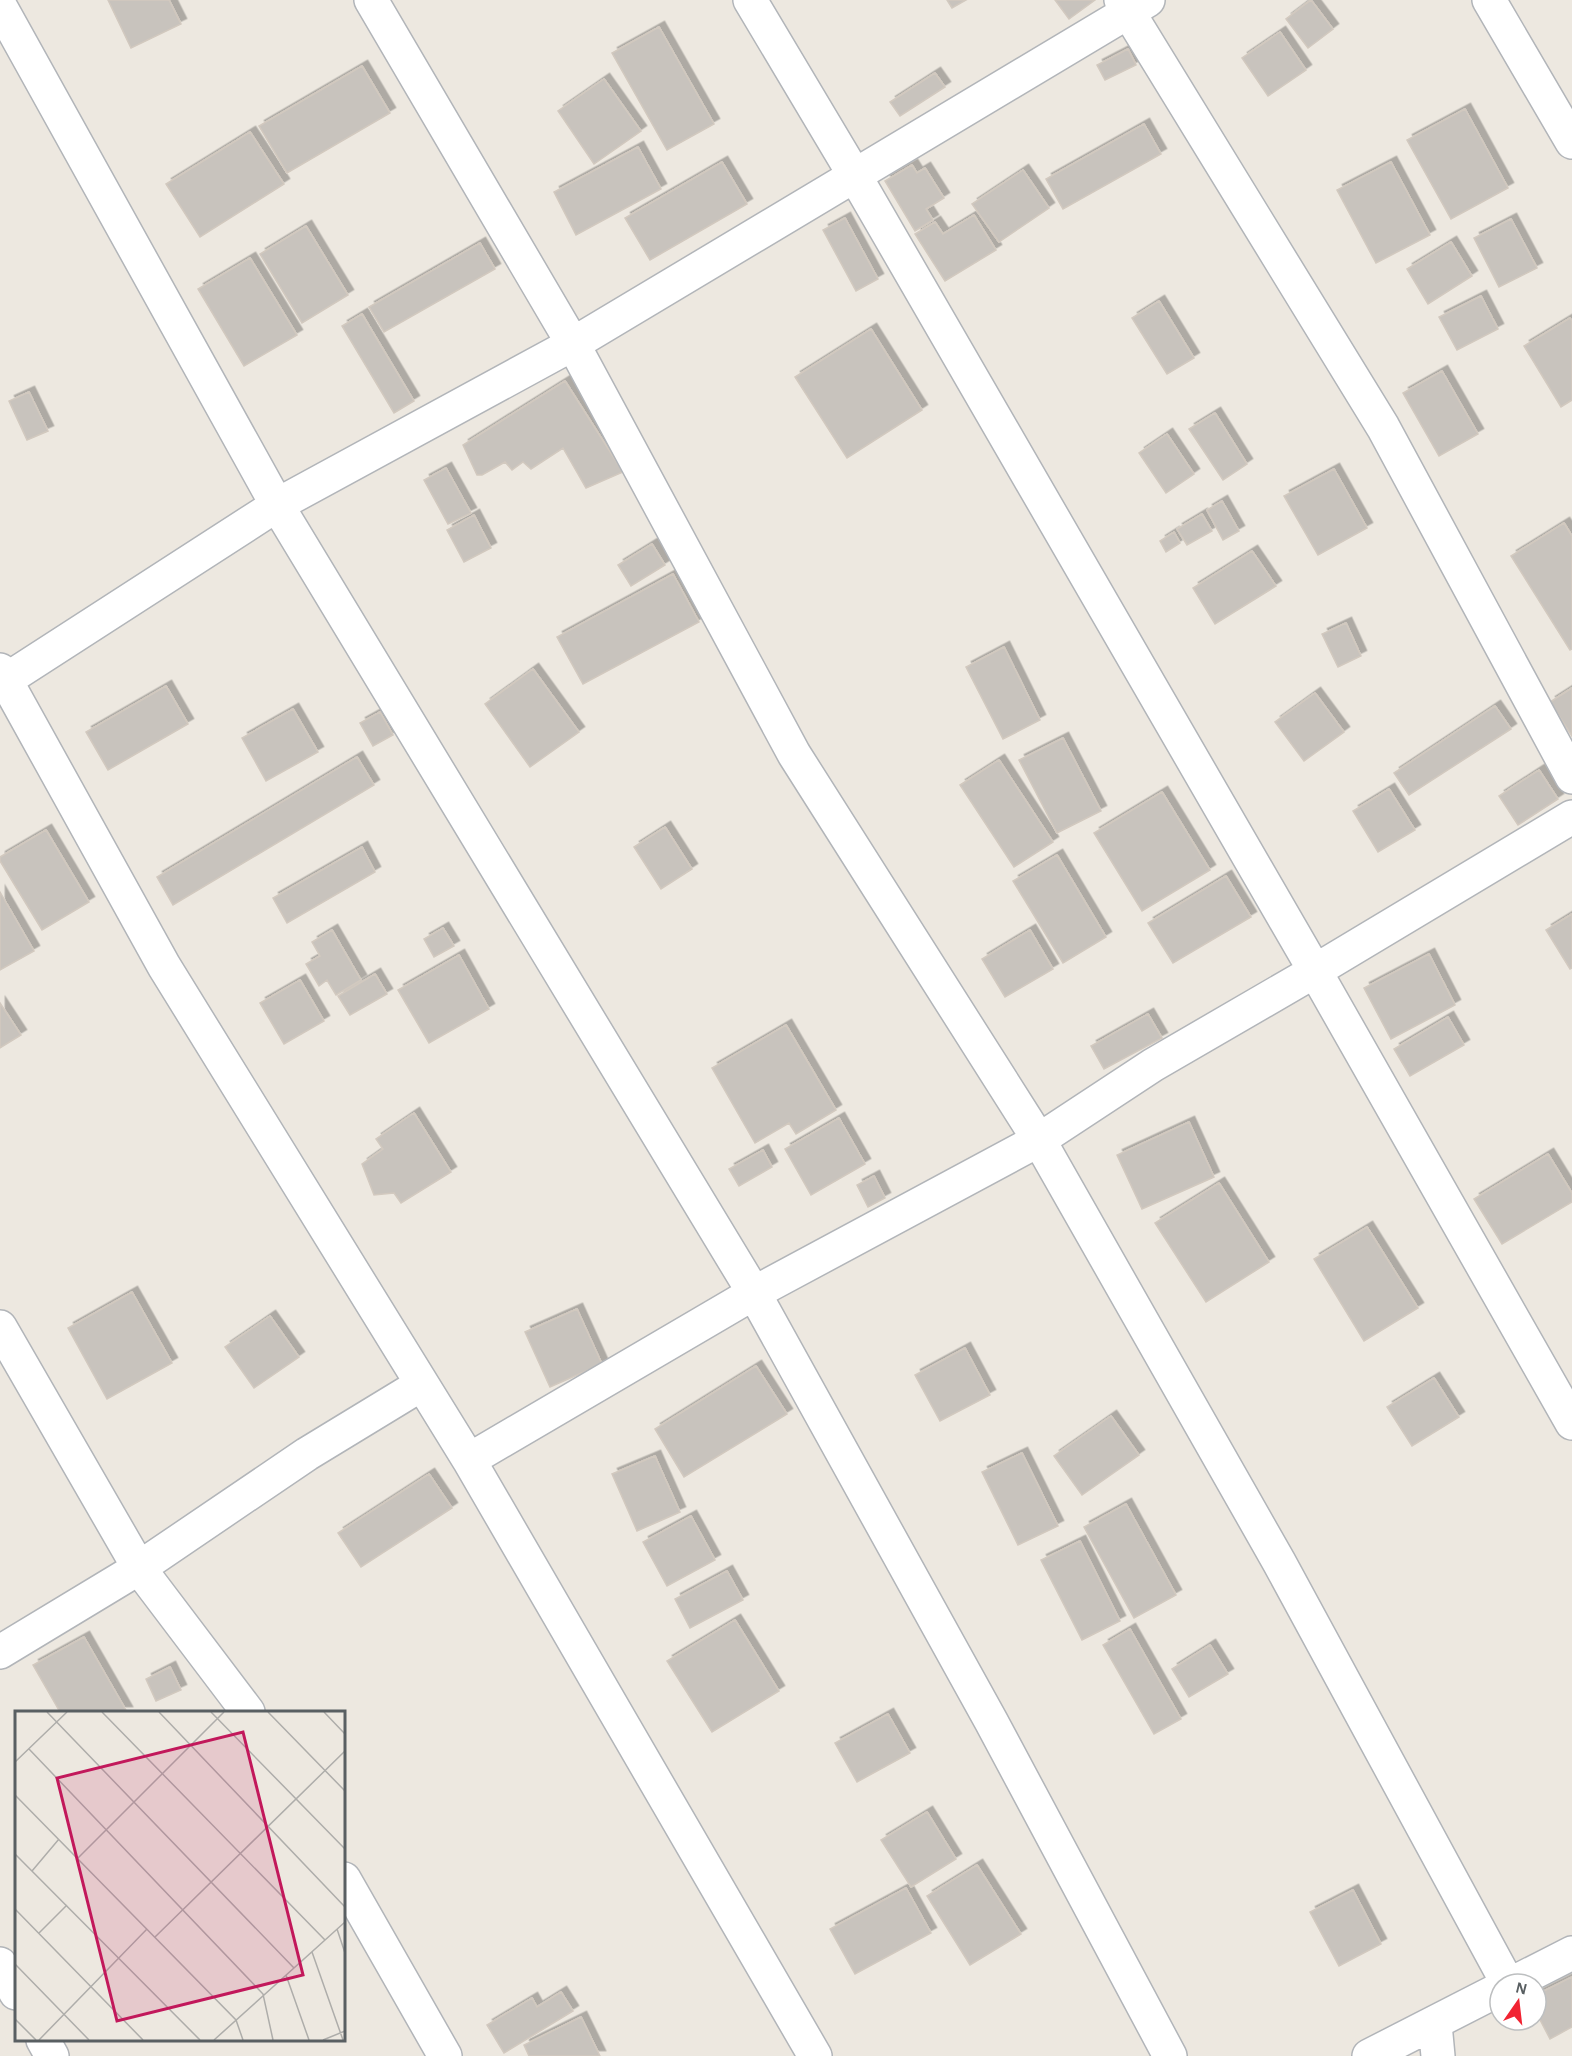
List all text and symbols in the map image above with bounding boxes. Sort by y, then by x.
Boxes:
inset map [15,1711,345,2041]
north arrow [1488,1972,1548,2032]
text: N [1514,1979,1529,1998]

